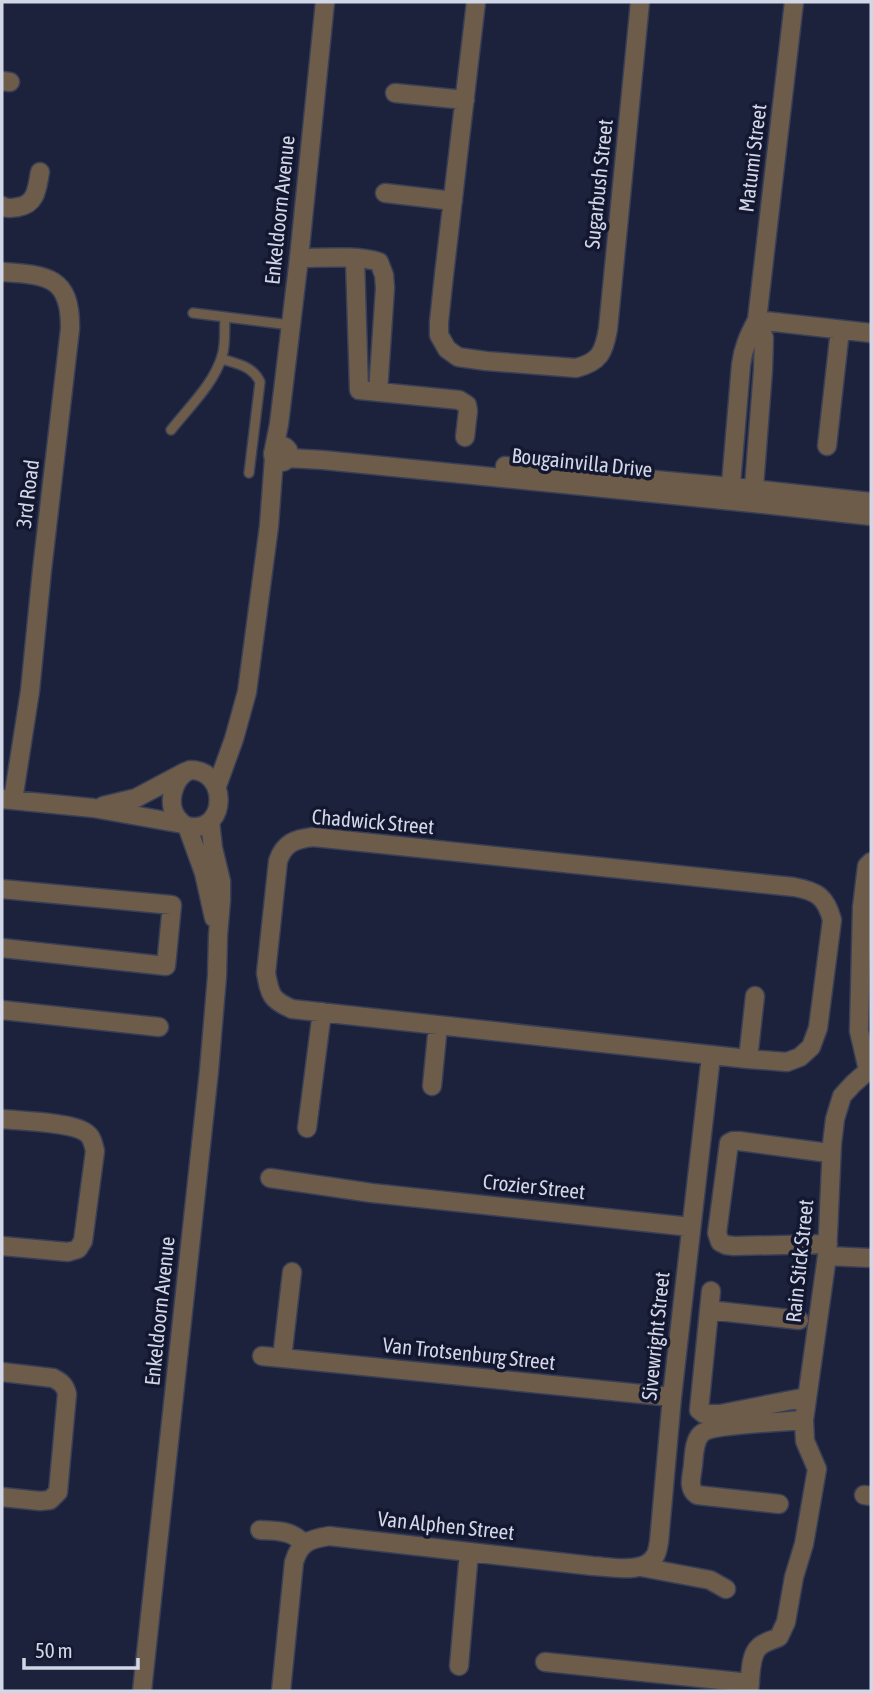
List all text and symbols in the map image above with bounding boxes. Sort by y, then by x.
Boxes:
street label: Matumi Street [733,102,771,213]
street label: Sugarbush Street [579,118,617,250]
street label: Enkeldoorn Avenue [259,134,299,286]
street label: Bougainvilla Drive [511,443,654,481]
street label: 3rd Road [11,458,43,530]
street label: Chadwick Street [311,804,435,838]
street label: Crozier Street [482,1169,586,1203]
street label: Rain Stick Street [781,1198,817,1324]
street label: Enkeldoorn Avenue [139,1235,179,1387]
street label: Sivewright Street [636,1270,674,1401]
street label: Van Trotsenburg Street [382,1332,557,1374]
street label: Van Alphen Street [377,1506,516,1544]
scale bar [24,1626,138,1670]
text: 50 m [35,1638,73,1662]

